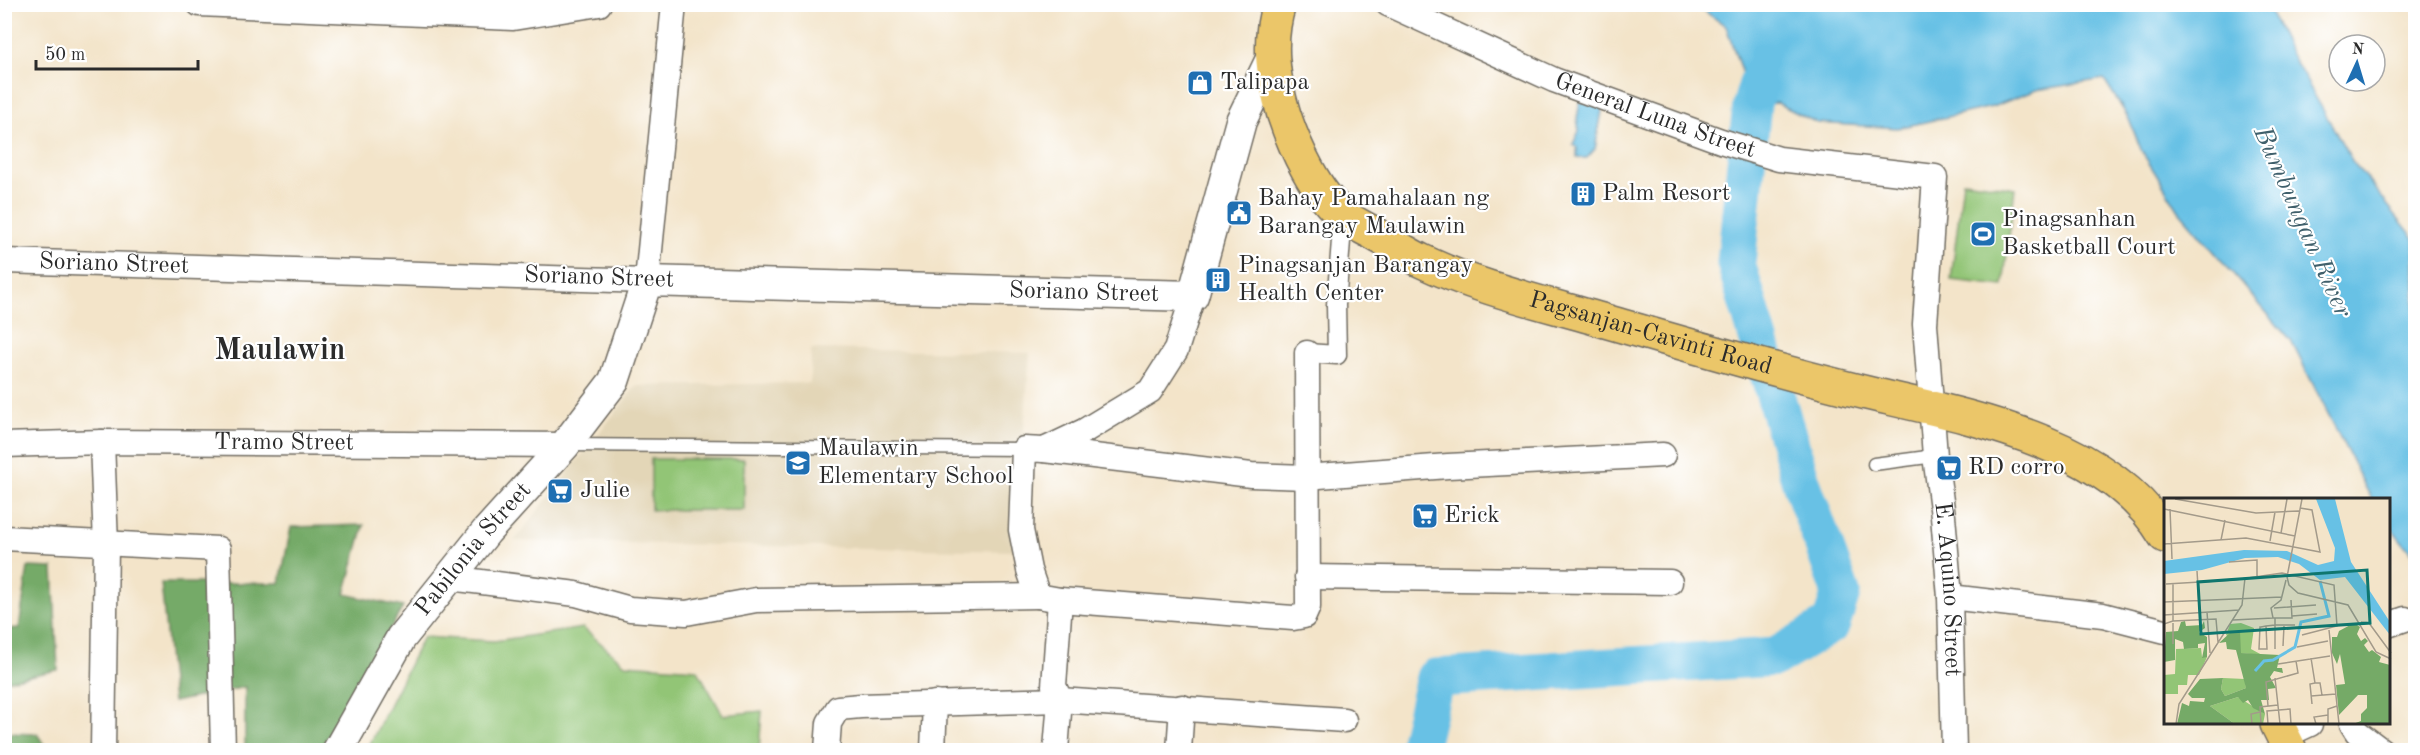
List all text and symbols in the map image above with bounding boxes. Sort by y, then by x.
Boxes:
scale bar [36,33,198,71]
north arrow [2327,33,2387,93]
text: N [2351,42,2365,58]
text: 50 m [45,46,85,64]
shop icon: Talipapa [1185,68,1215,98]
street label: General Luna Street [1552,69,1758,163]
place label: Talipapa [1220,71,1309,95]
water label: Bumbungan River [2248,122,2356,322]
building icon: Palm Resort [1568,179,1598,209]
place label: Palm Resort [1602,182,1730,206]
place label: Bahay Pamahalaan ng Barangay Maulawin [1258,187,1489,239]
public building icon: Bahay Pamahalaan ng Barangay Maulawin [1224,198,1254,228]
place label: Pinagsanhan Basketball Court [2002,208,2176,260]
sports icon: Pinagsanhan Basketball Court [1968,219,1998,249]
street label: Soriano Street [38,250,189,279]
place label: Pinagsanjan Barangay Health Center [1238,254,1474,306]
street label: Soriano Street [524,263,674,293]
building icon: Pinagsanjan Barangay Health Center [1203,265,1233,295]
street label: Soriano Street [1009,279,1159,307]
street label: Pagsanjan-Cavinti Road [1526,288,1774,380]
district label: Maulawin [214,336,346,366]
street label: Tramo Street [214,431,354,456]
place label: Maulawin Elementary School [818,437,1013,489]
school or university icon: Maulawin Elementary School [783,448,813,478]
supermarket icon: RD corro [1934,453,1964,483]
place label: RD corro [1968,456,2065,480]
supermarket icon: Julie [545,476,575,506]
street label: Pabilonia Street [411,478,536,621]
place label: Julie [580,479,630,503]
inset map [2164,498,2390,725]
supermarket icon: Erick [1410,501,1440,531]
street label: E. Aquino Street [1929,501,1964,677]
place label: Erick [1444,504,1500,528]

